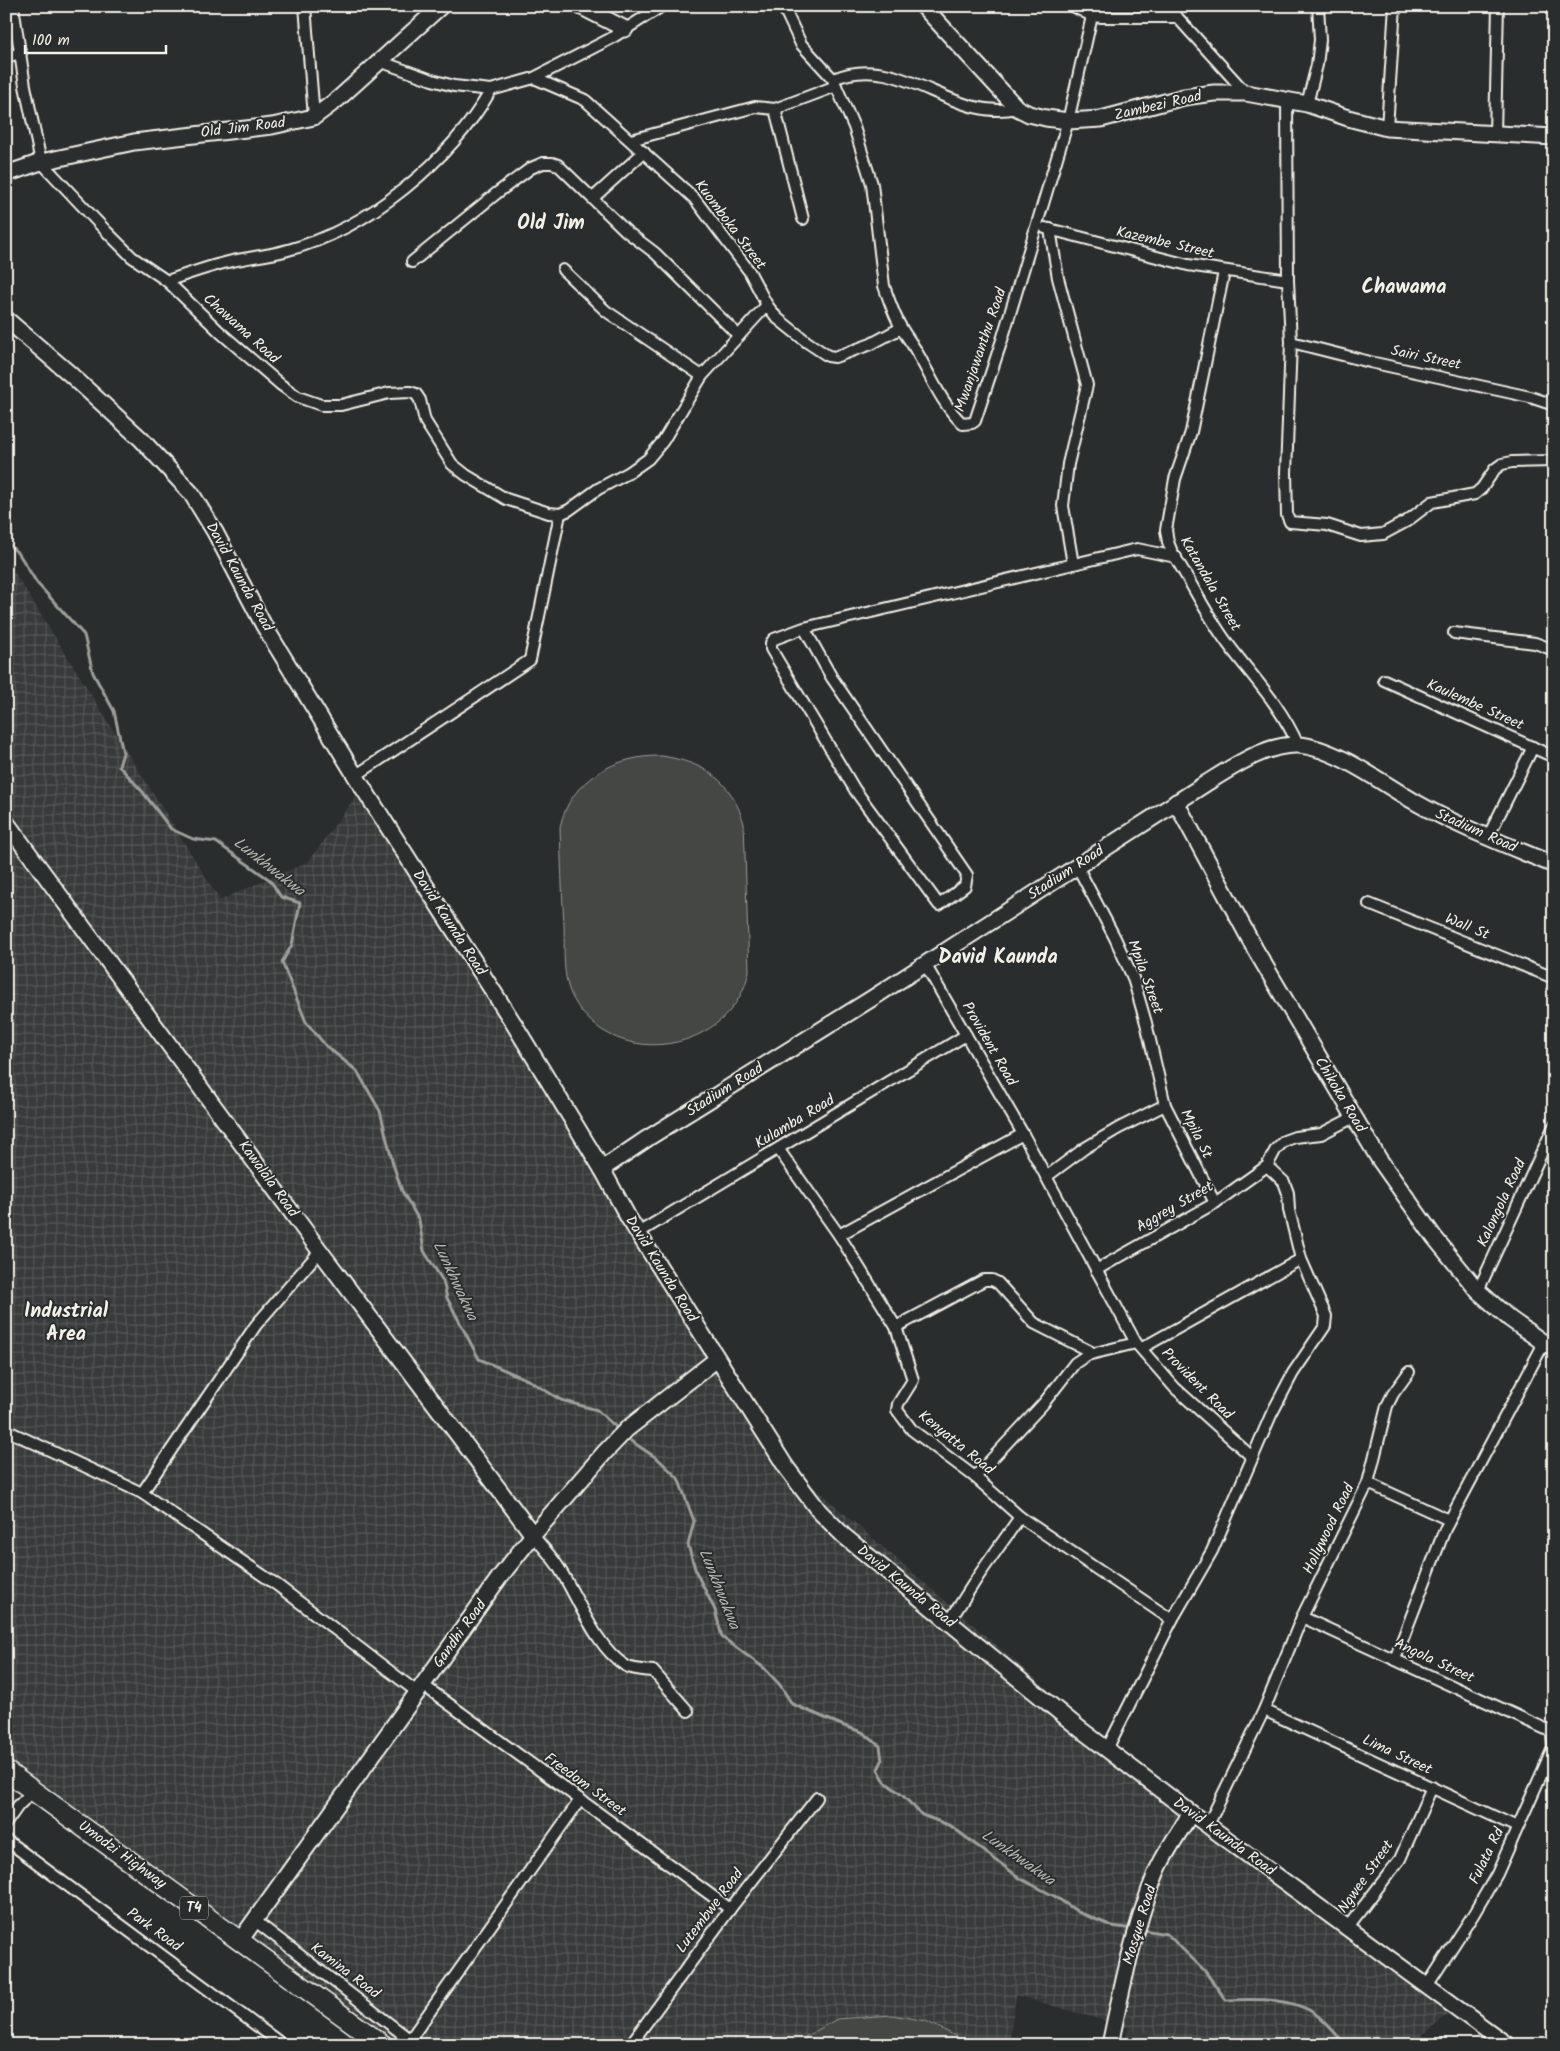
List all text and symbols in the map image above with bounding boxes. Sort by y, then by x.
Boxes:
scale bar [25,22,166,54]
text: 100 m [32,29,70,53]
street label: Zambezi Road [1112,84,1205,128]
street label: Old Jim Road [199,111,287,145]
street label: Kuomboka Street [688,175,772,275]
district label: Old Jim [517,208,585,240]
street label: Kazembe Street [1114,220,1217,266]
district label: Chawama [1362,272,1446,304]
street label: Mwanjawanthu Road [948,284,1014,415]
street label: Chawama Road [197,288,285,370]
street label: Sairi Street [1389,339,1463,377]
street label: David Kaunda Road [199,518,279,637]
street label: Katandala Street [1173,532,1247,636]
street label: Kaulembe Street [1423,673,1528,737]
street label: Stadium Road [1431,802,1521,860]
water label: Lunkhwakwa [228,831,311,904]
street label: Stadium Road [1023,839,1109,907]
street label: David Kaunda Road [406,865,493,981]
street label: Wall St [1441,907,1493,947]
street label: Mpila Street [1120,937,1170,1018]
district label: David Kaunda [938,942,1058,974]
street label: Provident Road [955,997,1023,1091]
street label: Chikoka Road [1308,1053,1372,1138]
street label: Stadium Road [682,1056,769,1123]
street label: Kulamba Road [750,1088,840,1155]
street label: Mpila St [1173,1105,1219,1163]
street label: Kawalala Road [232,1135,305,1223]
street label: Kalongola Road [1471,1154,1533,1251]
street label: Aggrey Street [1132,1175,1218,1239]
street label: David Kaunda Road [619,1211,704,1327]
water label: Lunkhwakwa [426,1237,485,1326]
district label: Industrial Area [24,1296,109,1351]
street label: Provident Road [1155,1342,1239,1426]
street label: Kenyatta Road [913,1405,1000,1482]
street label: Hollywood Road [1297,1479,1362,1579]
street label: David Kaunda Road [851,1539,961,1635]
water label: Lunkhwakwa [691,1545,747,1635]
street label: Gandhi Road [427,1594,493,1673]
street label: Angola Street [1390,1632,1478,1690]
street label: Lima Street [1358,1728,1436,1782]
street label: Freedom Street [539,1747,631,1823]
street label: David Kaunda Road [1168,1791,1281,1883]
street label: Umodzi Highway [73,1815,172,1896]
water label: Lunkhwakwa [976,1823,1061,1893]
street label: Fulata Rd [1463,1823,1511,1889]
street label: Ngwee Street [1332,1835,1400,1919]
street label: Lutembwe Road [670,1863,750,1958]
street label: Mosque Road [1117,1882,1164,1968]
road number: T4 [180,1896,208,1920]
street label: Park Road [121,1902,187,1959]
street label: Kamina Road [305,1937,386,2006]

